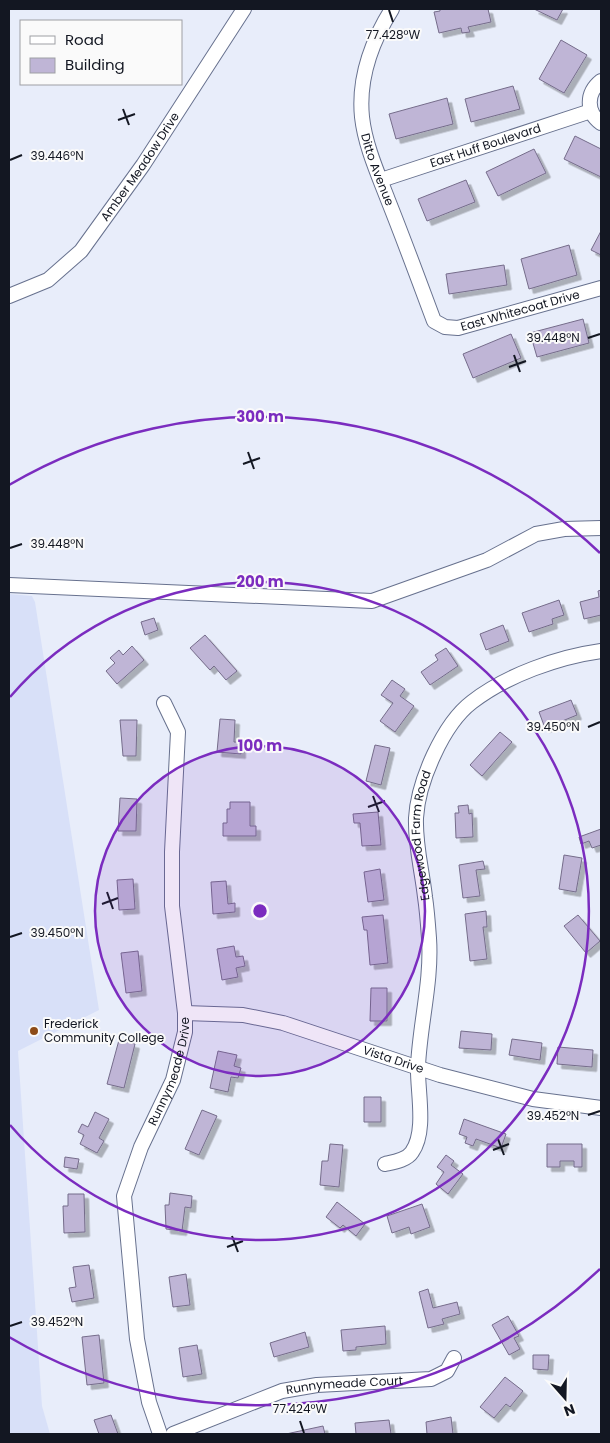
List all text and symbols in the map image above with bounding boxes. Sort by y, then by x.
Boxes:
legend [20,20,182,85]
text: 77.428°W [366,26,420,43]
text: Road [65,29,104,50]
text: Building [65,54,125,75]
street label: Amber Meadow Drive [96,109,183,224]
street label: East Huff Boulevard [428,119,543,171]
street label: Ditto Avenue [357,131,398,208]
text: 39.446°N [30,147,84,164]
street label: East Whitecoat Drive [458,285,582,335]
text: 39.448°N [526,329,580,346]
text: 300 m [236,406,284,427]
text: 39.448°N [30,535,84,552]
text: 200 m [236,571,284,592]
text: 39.450°N [526,718,580,735]
text: 100 m [238,735,282,756]
street label: Edgewood Farm Road [407,768,435,902]
centre of rings [251,902,269,920]
text: 39.450°N [30,924,84,941]
place label: Frederick Community College [44,1015,164,1046]
street label: Runnymeade Drive [143,1017,193,1128]
marker: Frederick Community College [28,1025,40,1037]
street label: Vista Drive [361,1041,426,1077]
text: 39.452°N [527,1107,579,1124]
text: 39.452°N [31,1313,83,1330]
street label: Runnymeade Court [285,1371,403,1398]
north arrow [540,1373,590,1423]
text: N [561,1399,578,1421]
text: 77.424°W [273,1400,327,1417]

